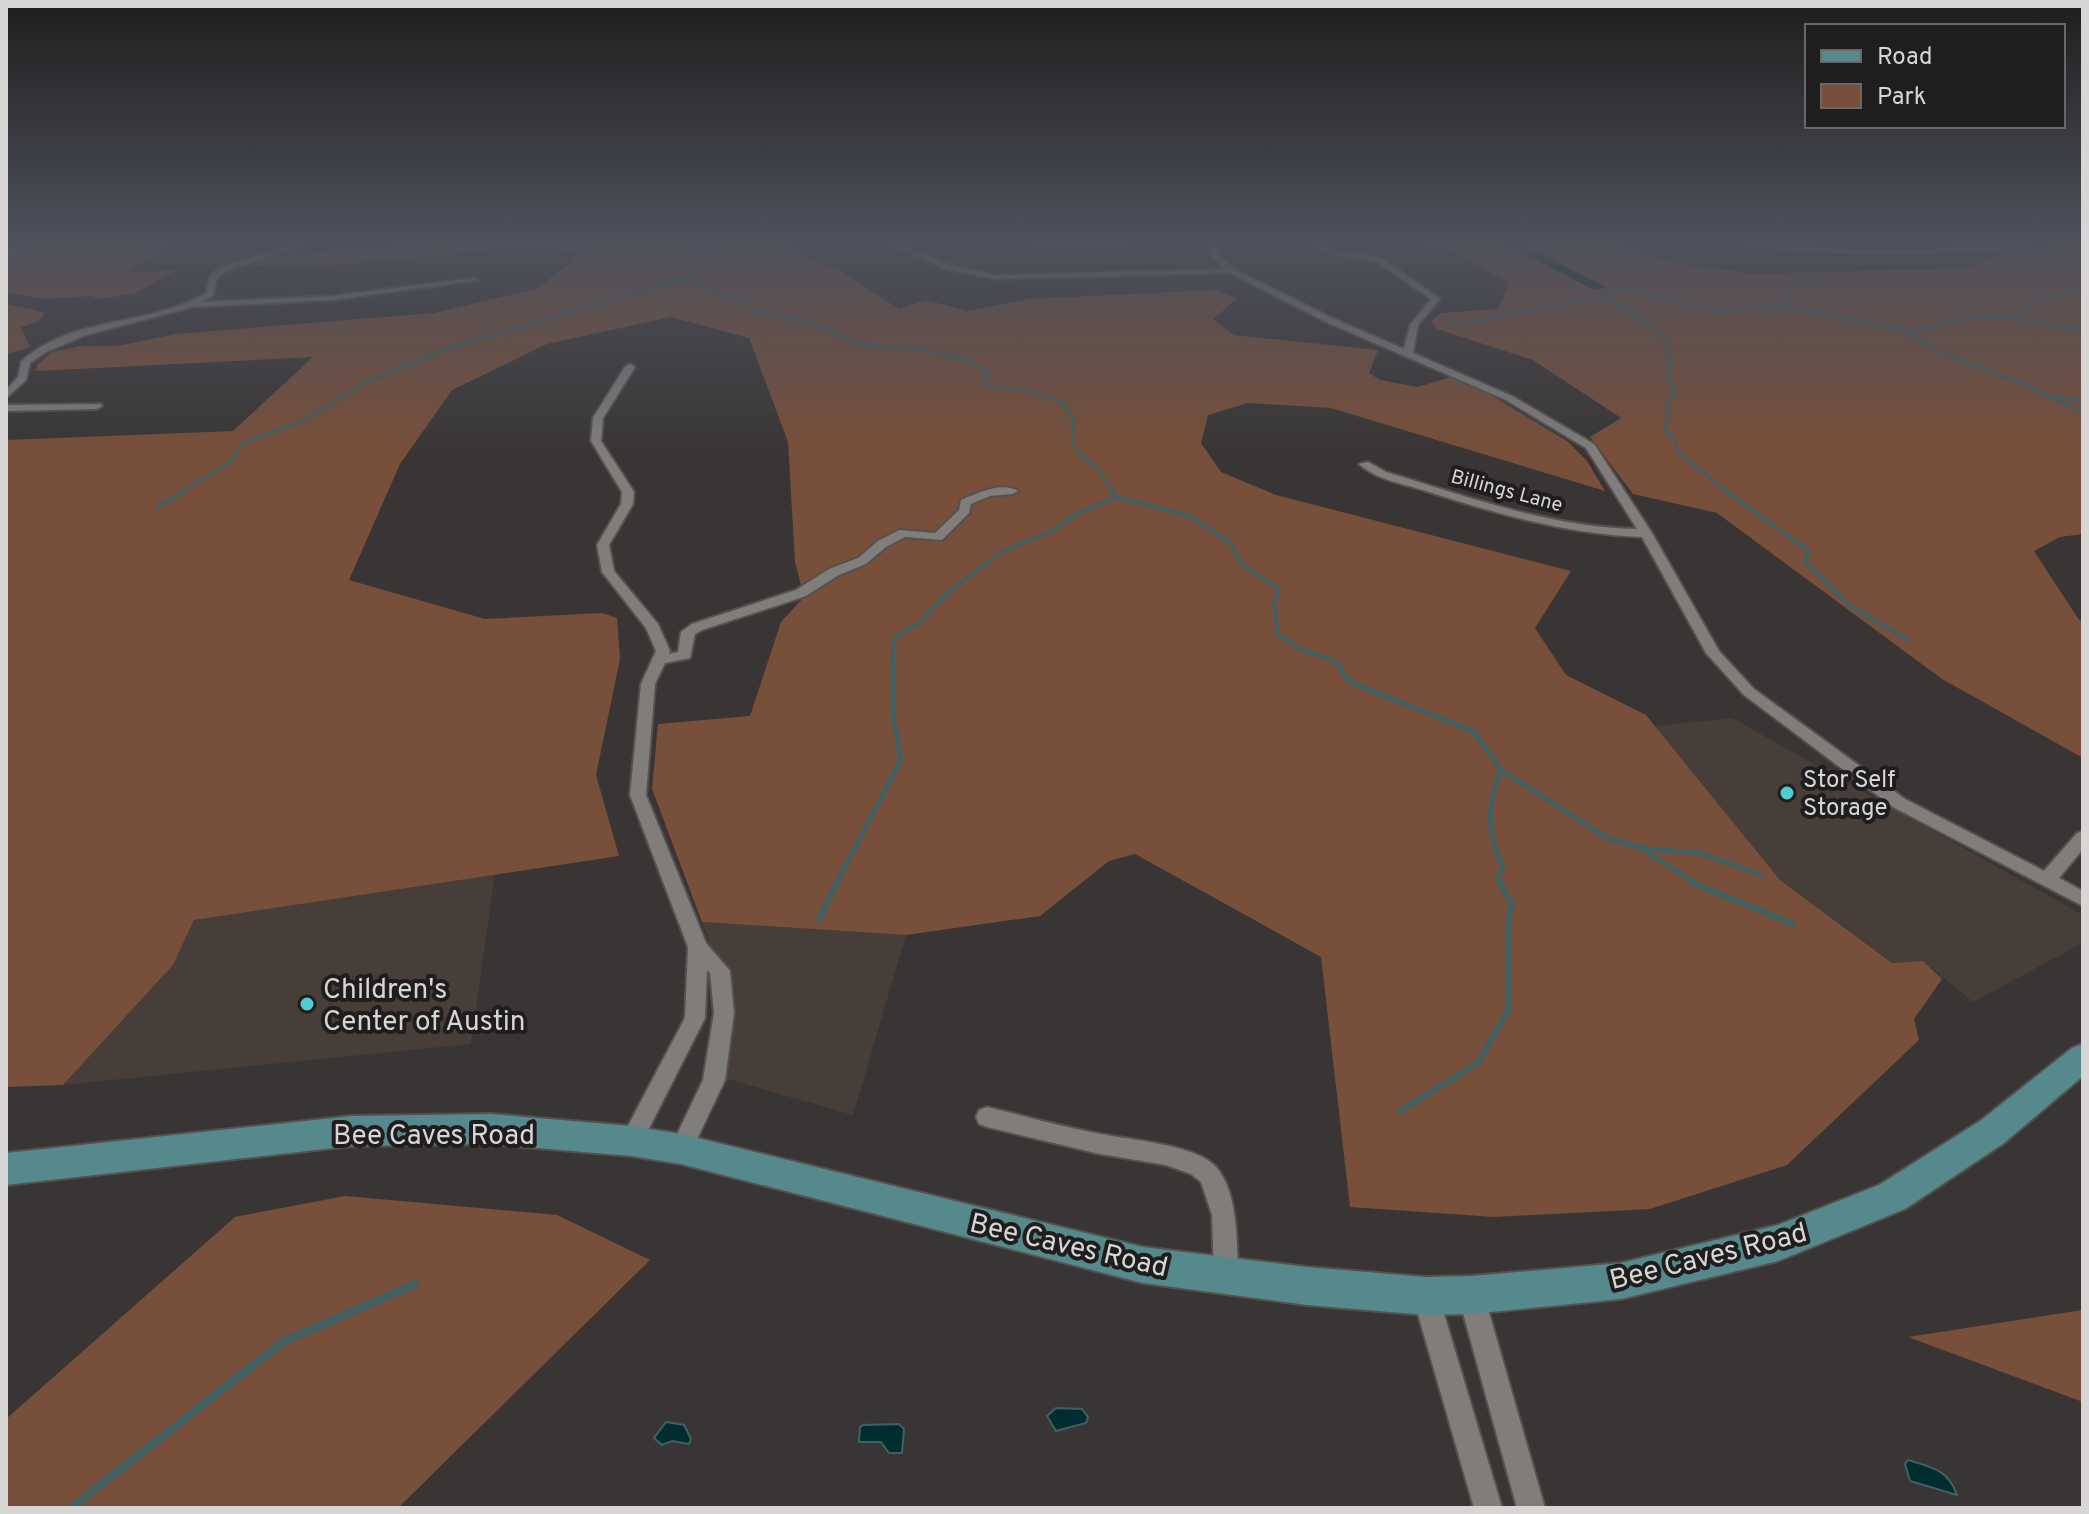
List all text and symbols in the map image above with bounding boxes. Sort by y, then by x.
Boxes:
legend [1805,24,2065,128]
text: Road [1877,43,1933,73]
text: Park [1877,83,1927,113]
street label: Billings Lane [1448,464,1565,519]
place label: Stor Self Storage [1803,766,1895,824]
marker: Stor Self Storage [1778,784,1796,802]
place label: Children's Center of Austin [323,973,526,1041]
marker: Children's Center of Austin [298,995,316,1013]
street label: Bee Caves Road [333,1119,535,1155]
street label: Bee Caves Road [966,1207,1171,1287]
street label: Bee Caves Road [1606,1216,1811,1300]

